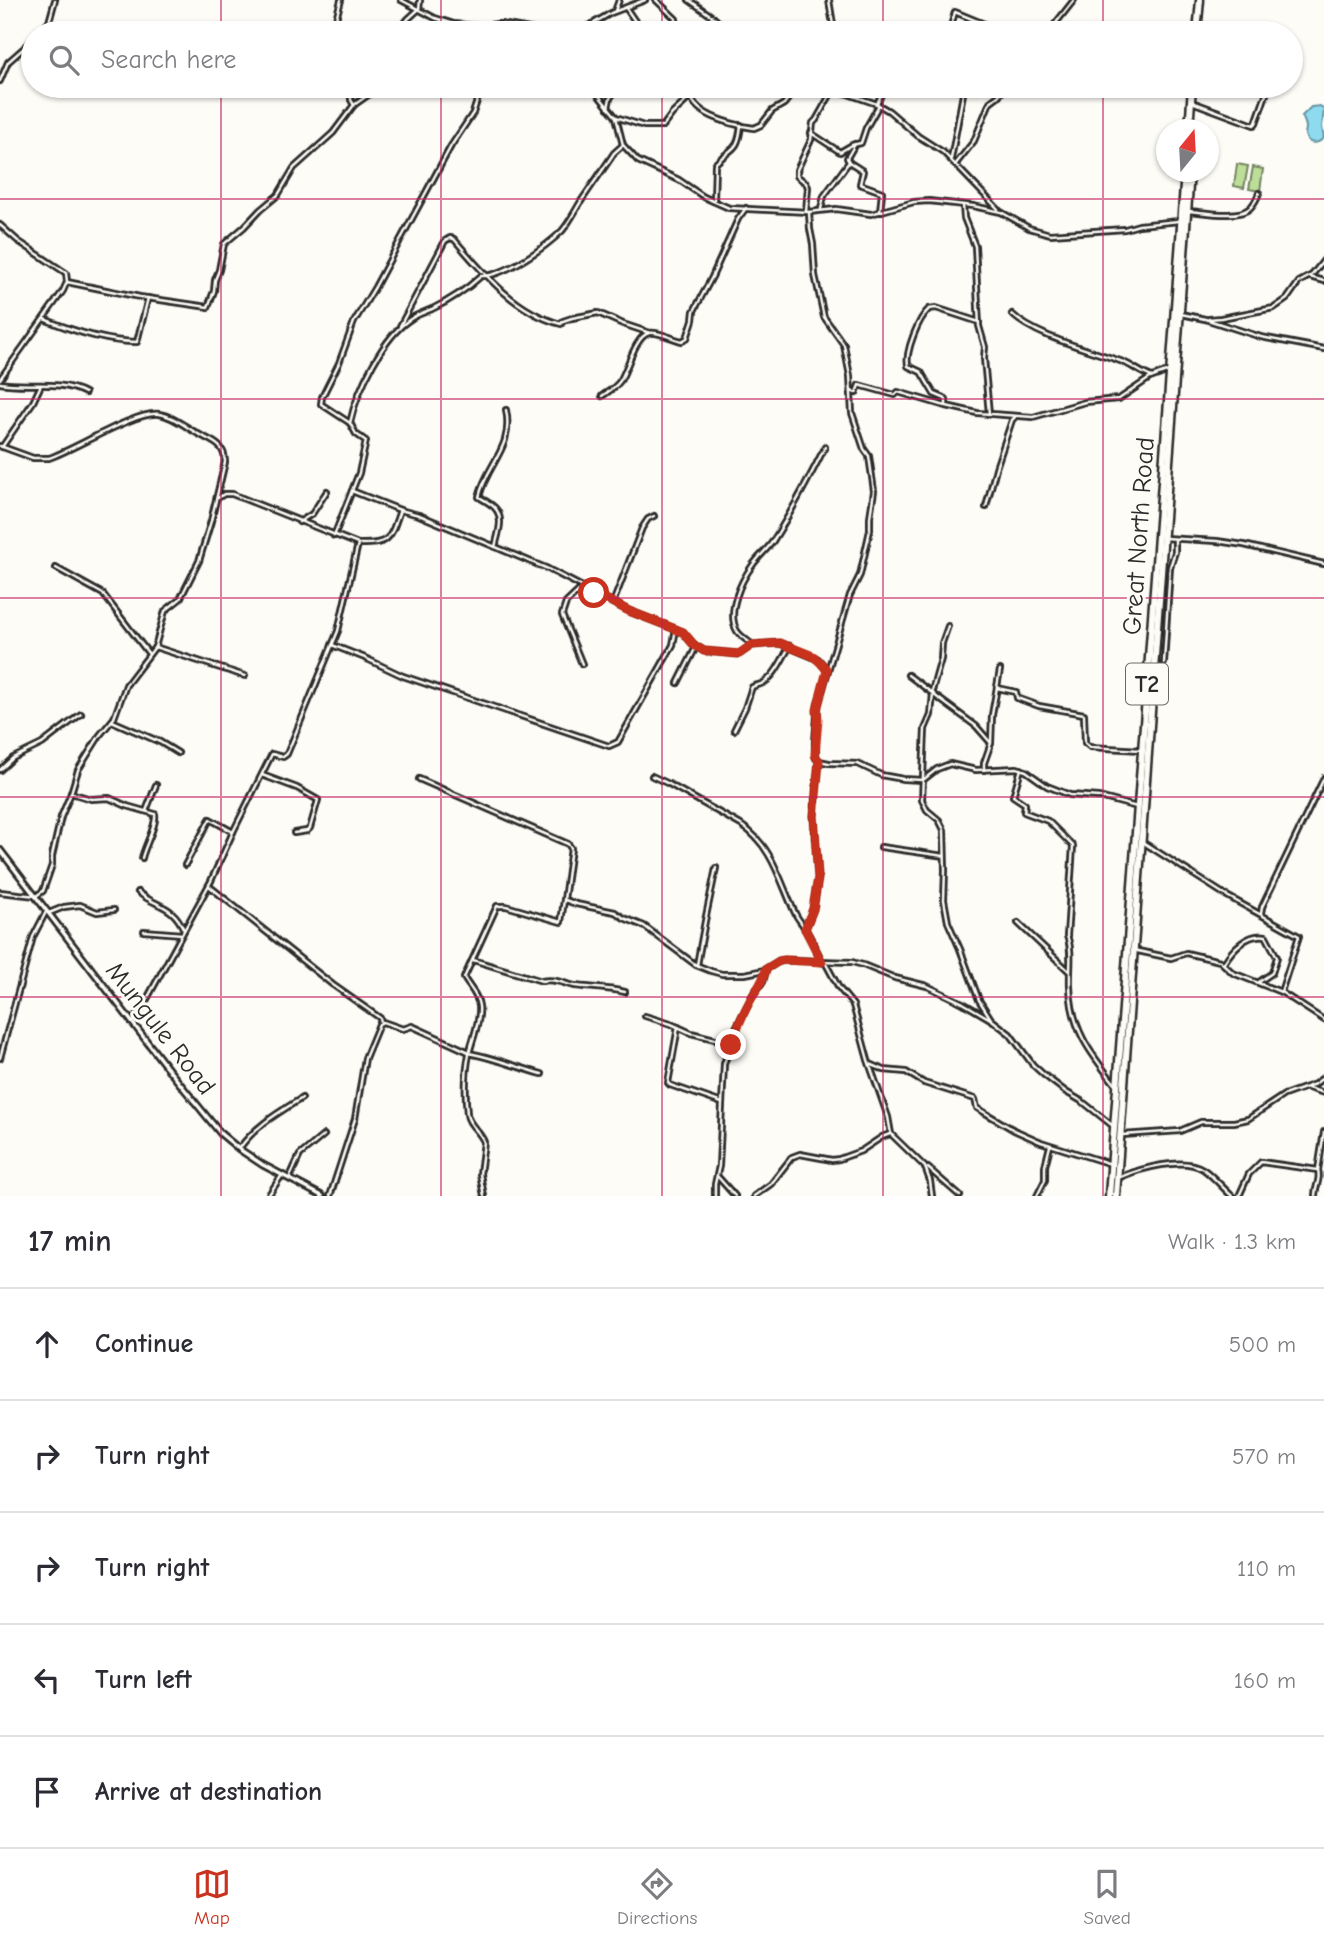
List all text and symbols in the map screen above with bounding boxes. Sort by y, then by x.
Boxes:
search box [21,21,1303,98]
icon: search [45,41,83,79]
text: Search here [101,45,236,75]
north arrow [1156,119,1219,182]
street label: Great North Road [1117,436,1161,636]
route start [578,577,609,608]
road number: T2 [1126,664,1168,704]
street label: Mungule Road [99,956,221,1101]
route end [715,1029,746,1060]
text: 17 min [28,1224,111,1259]
text: Walk · 1.3 km [1168,1228,1296,1255]
icon: ahead [28,1325,66,1363]
text: Continue [95,1329,193,1359]
text: 500 m [1229,1331,1296,1358]
icon: right [28,1437,66,1475]
text: Turn right [95,1441,209,1471]
text: 570 m [1232,1443,1296,1470]
icon: right [28,1549,66,1587]
text: Turn right [95,1553,209,1583]
text: 110 m [1237,1555,1296,1582]
icon: left [28,1661,66,1699]
text: Turn left [95,1665,192,1695]
text: 160 m [1234,1667,1296,1694]
icon: arrive [28,1773,66,1811]
text: Arrive at destination [95,1777,322,1807]
tab: Map [193,1865,231,1929]
tab: Directions [617,1865,697,1929]
tab: Saved [1084,1865,1131,1929]

